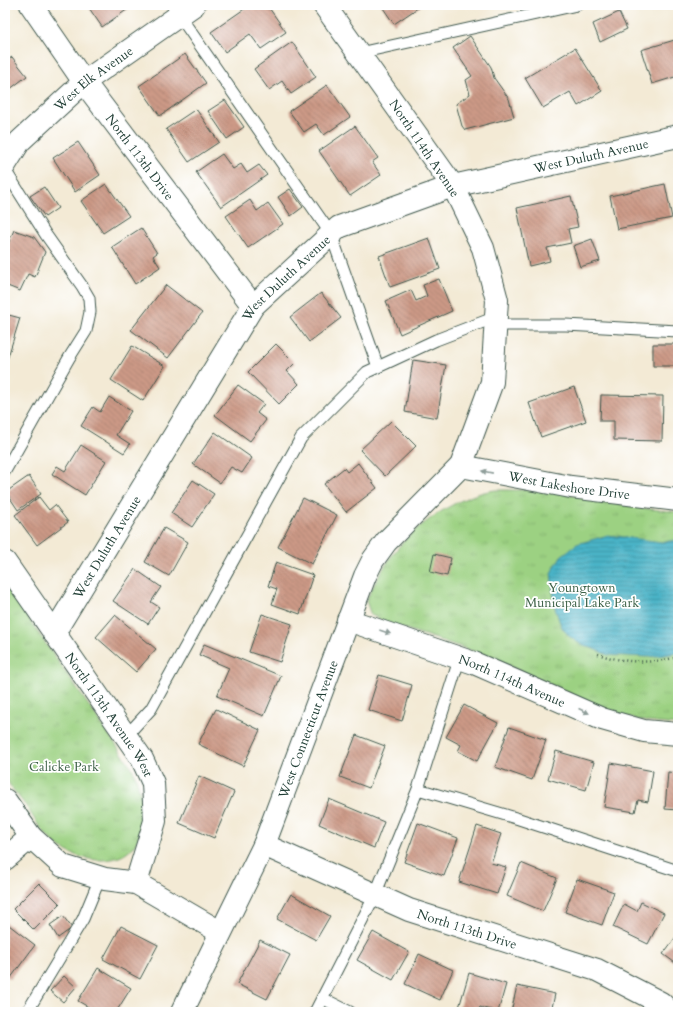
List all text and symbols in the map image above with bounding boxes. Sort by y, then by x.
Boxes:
street label: West Elk Avenue [50,42,137,116]
street label: North 114th Avenue [385,96,464,201]
street label: North 113th Drive [101,110,178,204]
street label: West Duluth Avenue [531,135,650,178]
street label: West Duluth Avenue [238,231,335,325]
street label: West Lakeshore Drive [506,467,631,504]
one-way arrow [481,468,493,474]
street label: West Duluth Avenue [69,492,146,603]
park label: Youngtown Municipal Lake Park [525,579,639,612]
one-way arrow [380,629,392,635]
street label: North 113th Avenue West [61,649,157,780]
street label: North 114th Avenue [456,650,568,712]
street label: West Connecticut Avenue [274,657,343,802]
one-way arrow [578,708,590,714]
park label: Calicke Park [29,758,99,776]
street label: North 113th Drive [415,905,519,954]

